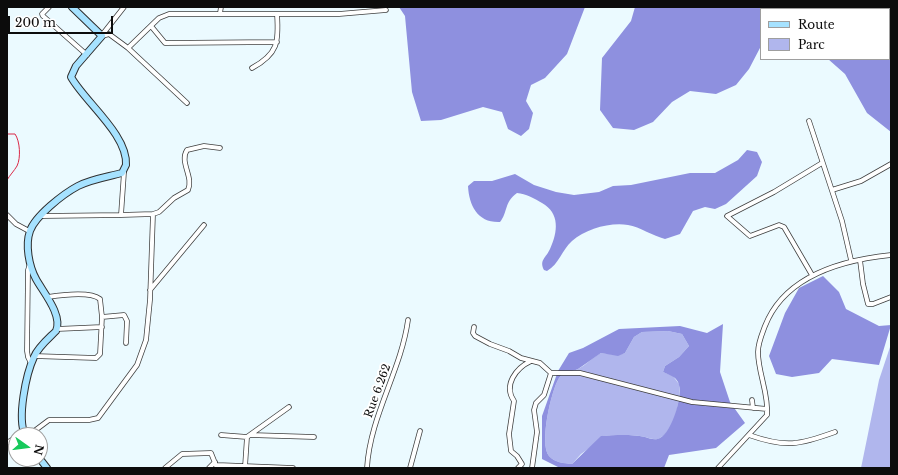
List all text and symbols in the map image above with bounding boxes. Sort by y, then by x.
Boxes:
scale bar [10,8,115,34]
legend [760,8,890,60]
text: 200 m [15,15,56,30]
text: Route [798,17,835,32]
text: Parc [798,37,825,52]
street label: Rue 6.262 [362,362,394,420]
north arrow [8,427,48,467]
text: N [31,443,47,456]

